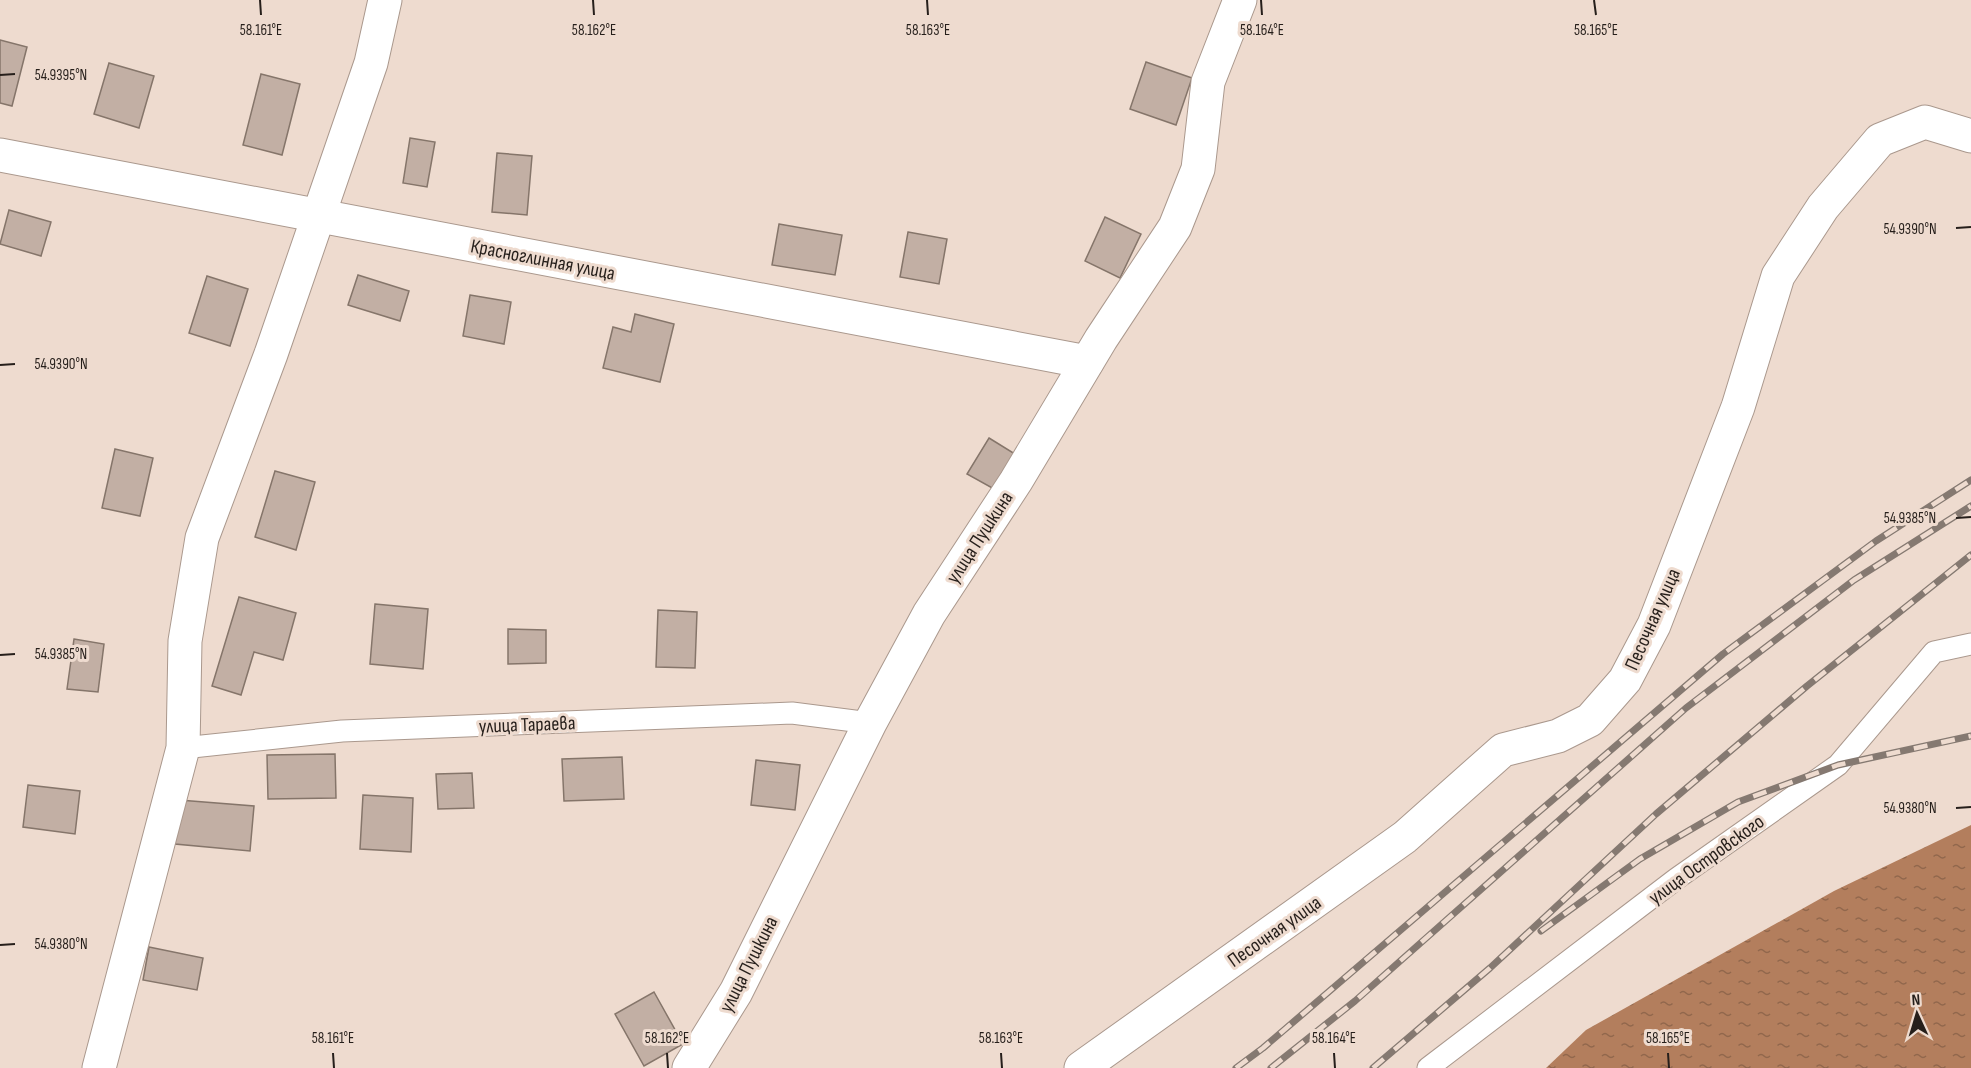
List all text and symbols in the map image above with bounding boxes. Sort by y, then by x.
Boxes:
text: 58.161°E [240,21,282,40]
text: 58.162°E [572,21,616,40]
text: 58.163°E [906,21,950,40]
text: 58.164°E [1240,21,1284,40]
text: 58.165°E [1574,21,1618,40]
text: 54.9395°N [35,66,87,85]
text: 54.9390°N [1883,220,1937,239]
street label: Красноглинная улица [469,234,617,286]
text: 54.9390°N [34,355,88,374]
street label: улица Пушкина [941,487,1018,588]
text: 54.9385°N [1884,509,1936,528]
street label: Песочная улица [1620,565,1686,674]
text: 54.9385°N [35,645,87,664]
street label: улица Тараева [478,711,576,739]
text: 54.9380°N [1883,799,1937,818]
street label: улица Островского [1644,810,1769,910]
street label: Песочная улица [1223,891,1326,973]
street label: улица Пушкина [714,912,783,1017]
text: 54.9380°N [34,935,88,954]
north arrow [1887,984,1947,1044]
text: N [1911,991,1921,1010]
text: 58.161°E [312,1029,354,1048]
text: 58.162°E [645,1029,689,1048]
text: 58.163°E [979,1029,1023,1048]
text: 58.164°E [1312,1029,1356,1048]
text: 58.165°E [1646,1029,1690,1048]

